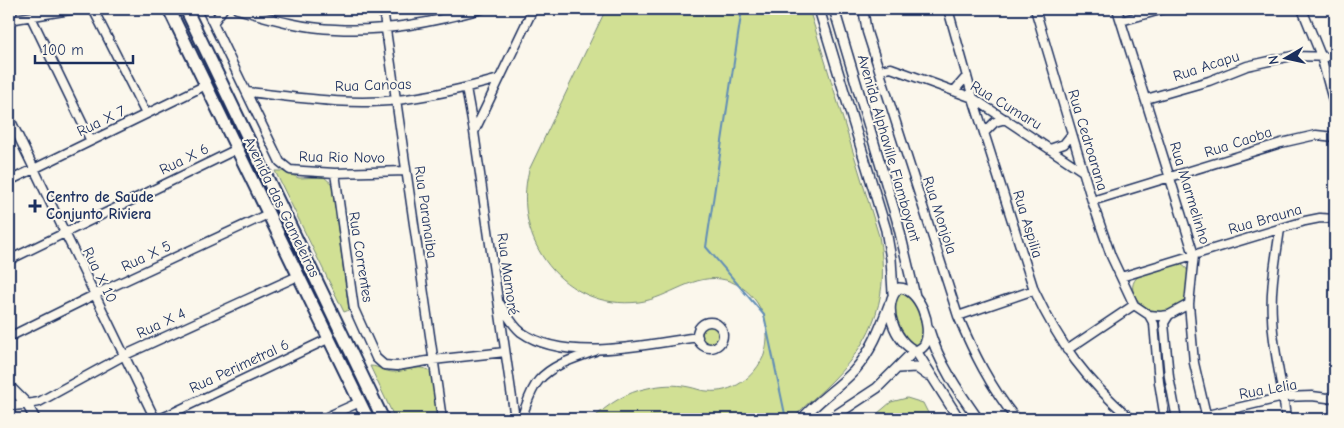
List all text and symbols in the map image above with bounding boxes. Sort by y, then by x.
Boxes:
scale bar [35,32,132,64]
north arrow [1262,32,1312,82]
text: 100 m [42,41,84,59]
street label: Rua Acapu [1171,47,1241,85]
street label: Avenida Alphaville Flamboyant [854,52,925,244]
text: N [1265,54,1283,66]
street label: Rua Canoas [334,75,412,95]
street label: Rua Cumaru [967,77,1045,133]
street label: Rua Cedroarana [1064,87,1112,193]
street label: Rua X 7 [74,102,128,140]
street label: Rua Caoba [1202,123,1274,161]
street label: Avenida das Gameleiras [240,134,324,280]
street label: Rua X 6 [156,139,212,179]
street label: Rua Marmelinho [1166,139,1214,247]
street label: Rua Rio Novo [299,147,385,167]
street label: Rua Paranaiba [411,164,441,260]
street label: Rua Monjola [919,174,961,256]
place label: Centro de Saude Conjunto Riviera [46,188,154,223]
street label: Rua Aspilia [1009,188,1047,260]
marker: Centro de Saude Conjunto Riviera [28,199,42,213]
street label: Rua Brauna [1226,200,1304,238]
street label: Rua Correntes [345,210,377,304]
street label: Rua Mamoré [493,232,523,317]
street label: Rua X 5 [118,237,174,275]
street label: Rua X 10 [79,244,121,306]
street label: Rua X 4 [134,304,188,342]
street label: Rua Perimetral 6 [186,335,292,397]
street label: Rua Lelia [1238,375,1298,403]

